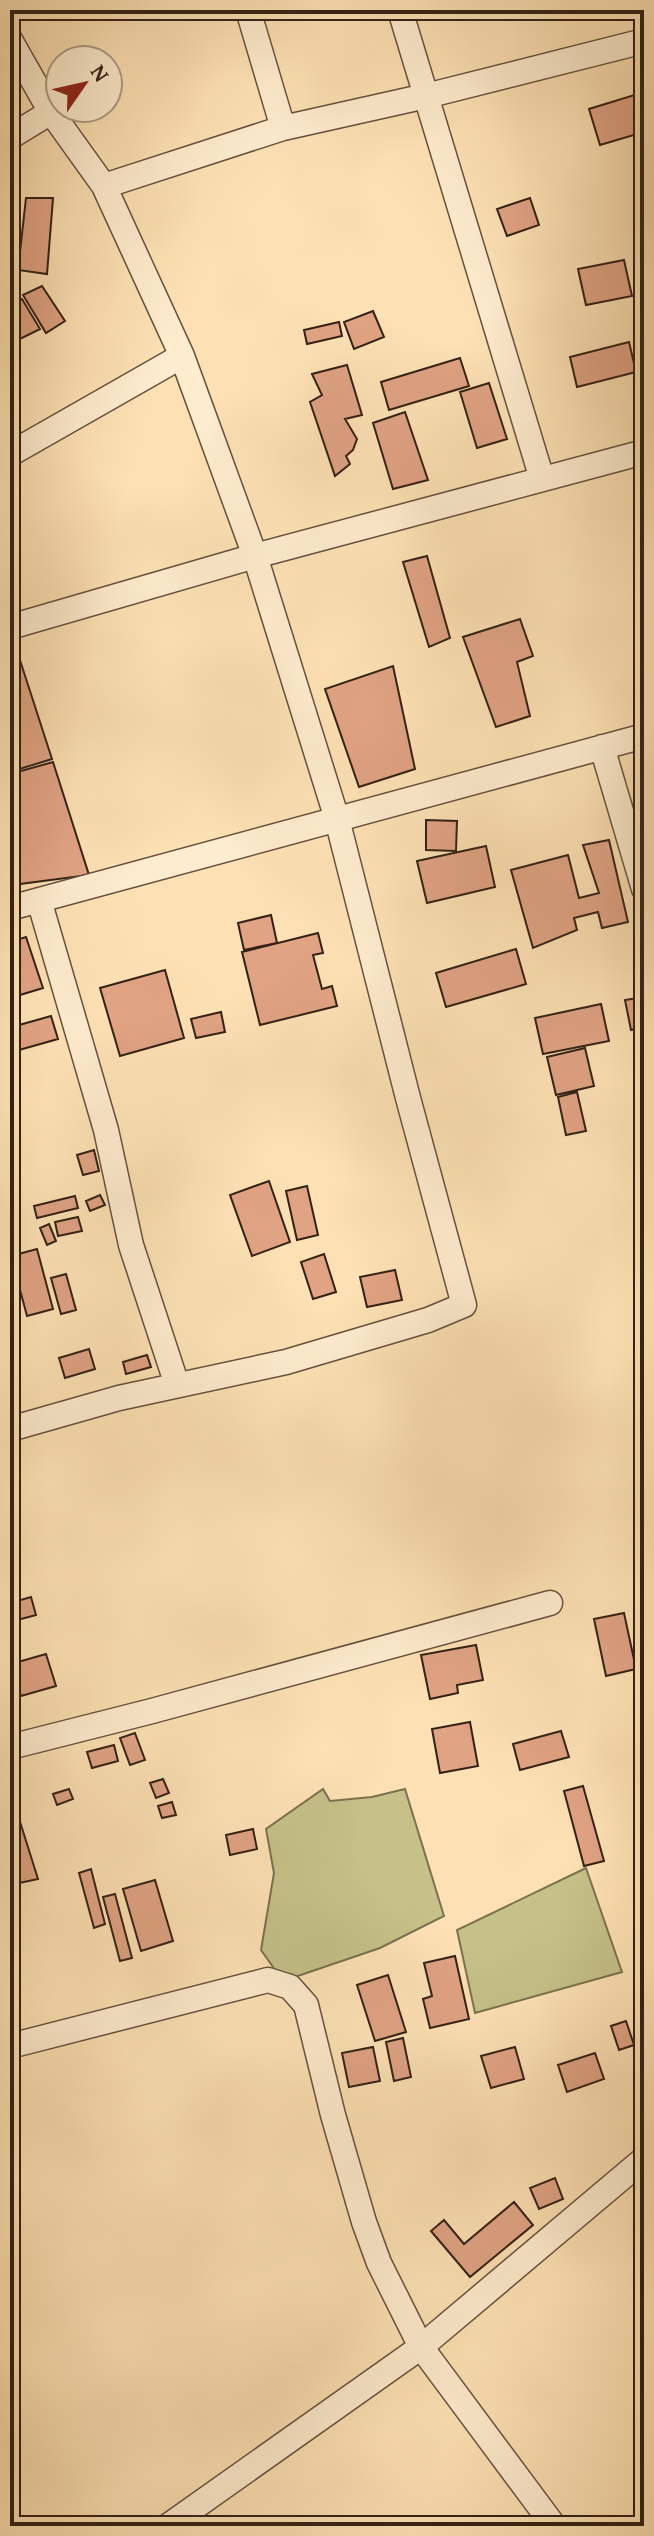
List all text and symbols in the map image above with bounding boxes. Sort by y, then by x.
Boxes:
north arrow [44,44,124,124]
text: N [83,58,118,88]

